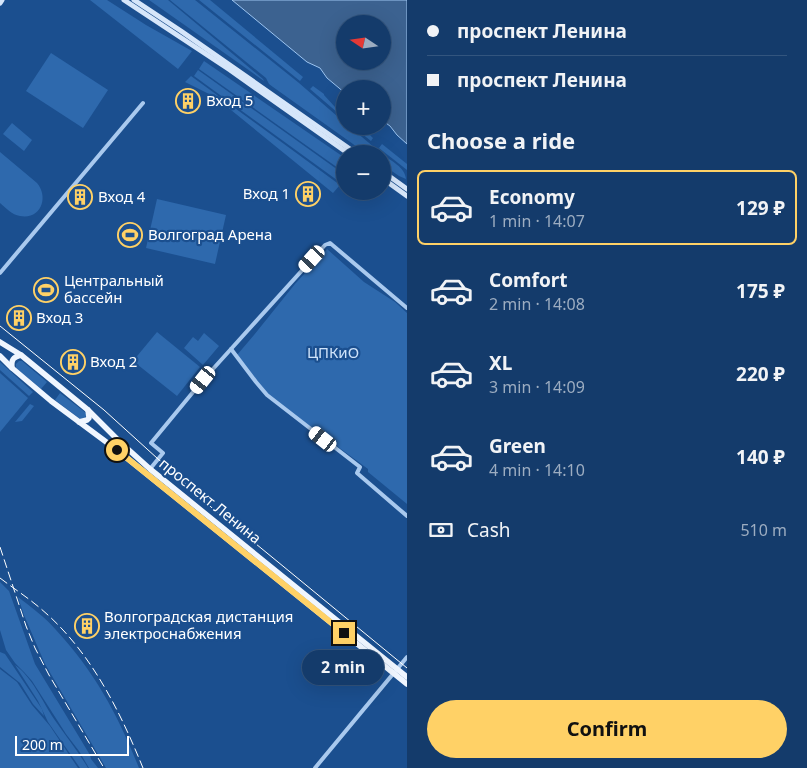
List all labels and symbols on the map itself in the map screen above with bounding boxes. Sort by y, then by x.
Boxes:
north arrow [336,15,391,70]
building icon: Вход 5 [175,88,201,114]
place label: Вход 5 [206,90,253,110]
building icon: Вход 1 [295,181,321,207]
place label: Вход 1 [243,183,290,203]
building icon: Вход 4 [67,184,93,210]
place label: Вход 4 [98,186,146,206]
sports icon: Волгоград Арена [117,222,143,248]
place label: Волгоград Арена [148,224,272,244]
car [296,243,327,275]
place label: Центральный бассейн [64,270,164,307]
sports icon: Центральный бассейн [33,277,59,303]
building icon: Вход 3 [6,305,32,331]
place label: Вход 3 [36,307,83,327]
park label: ЦПКиО [307,342,359,362]
building icon: Вход 2 [60,349,86,375]
place label: Вход 2 [90,351,137,371]
car [187,364,218,396]
car [306,424,339,454]
route start [106,439,128,461]
street label: проспект Ленина [156,453,266,547]
place label: Волгоградская дистанция электроснабжения [104,606,293,643]
building icon: Волгоградская дистанция электроснабжения [74,613,100,639]
route end [333,622,355,644]
callout: 2 min [303,650,385,686]
scale bar [15,733,129,756]

